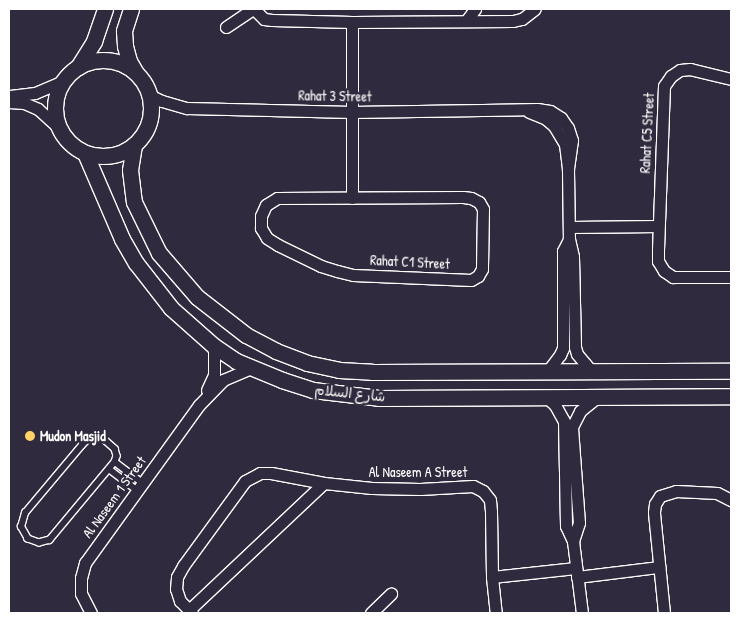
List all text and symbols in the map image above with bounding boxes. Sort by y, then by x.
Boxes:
street label: Rahat 3 Street [298,87,372,105]
street label: Rahat C5 Street [637,92,657,174]
street label: Rahat C1 Street [370,252,450,272]
street label: شارع السلام [314,381,386,405]
place label: Mudon Masjid [40,428,106,444]
marker: Mudon Masjid [24,430,36,442]
street label: Al Naseem 1 Street [79,453,149,541]
street label: Al Naseem A Street [369,464,467,480]

